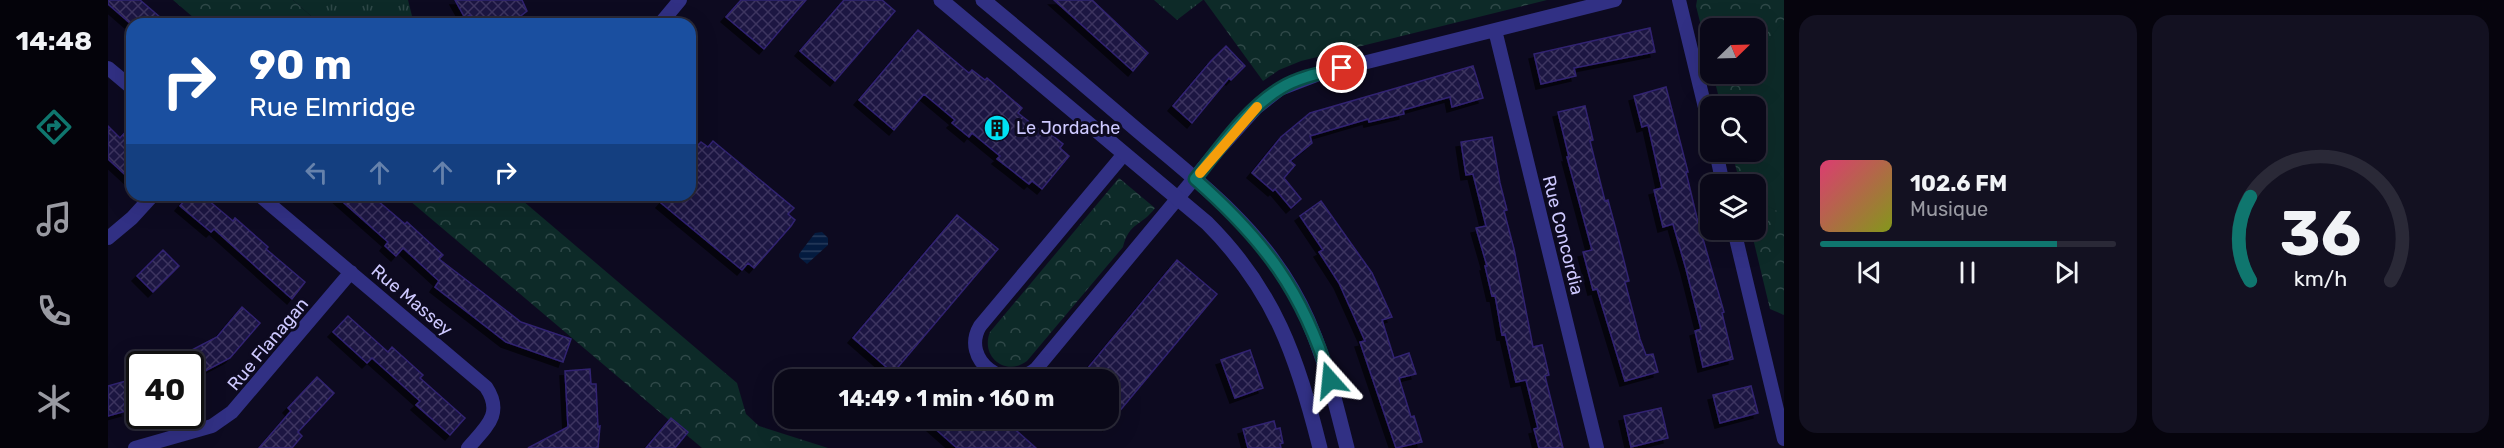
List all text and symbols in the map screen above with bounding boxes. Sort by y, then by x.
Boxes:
north arrow [1700,18,1766,84]
map controls [1700,18,1766,240]
text: 14:48 [16,25,92,57]
text: 90 m [249,40,352,90]
icon: right [150,42,228,120]
pin [1316,42,1367,93]
icon: arrive [1325,51,1358,84]
text: Rue Elmridge [249,91,416,123]
button: search [1700,96,1766,162]
icon: directions [33,106,75,148]
building icon: Le Jordache [982,113,1012,143]
place label: Le Jordache [1016,117,1120,139]
icon: left [300,156,333,189]
icon: ahead [363,156,396,189]
icon: ahead [426,156,459,189]
icon: right [489,156,522,189]
text: 102.6 FM [1910,170,2007,197]
street label: Rue Concordia [1538,173,1588,297]
button: layers [1700,174,1766,240]
text: Musique [1910,197,1988,221]
text: 36 [2279,197,2361,271]
icon: music [33,198,75,240]
icon: previous [1853,256,1886,289]
icon: pause [1951,256,1984,289]
icon: next [2050,256,2083,289]
street label: Rue Massey [367,260,457,340]
text: km/h [2293,266,2347,291]
icon: phone [33,290,75,332]
street label: Rue Flanagan [223,293,313,395]
position arrow [1298,348,1362,412]
speed limit sign: 40 [126,351,204,429]
icon: climate [33,381,75,423]
text: 14:49 · 1 min · 160 m [839,385,1054,412]

